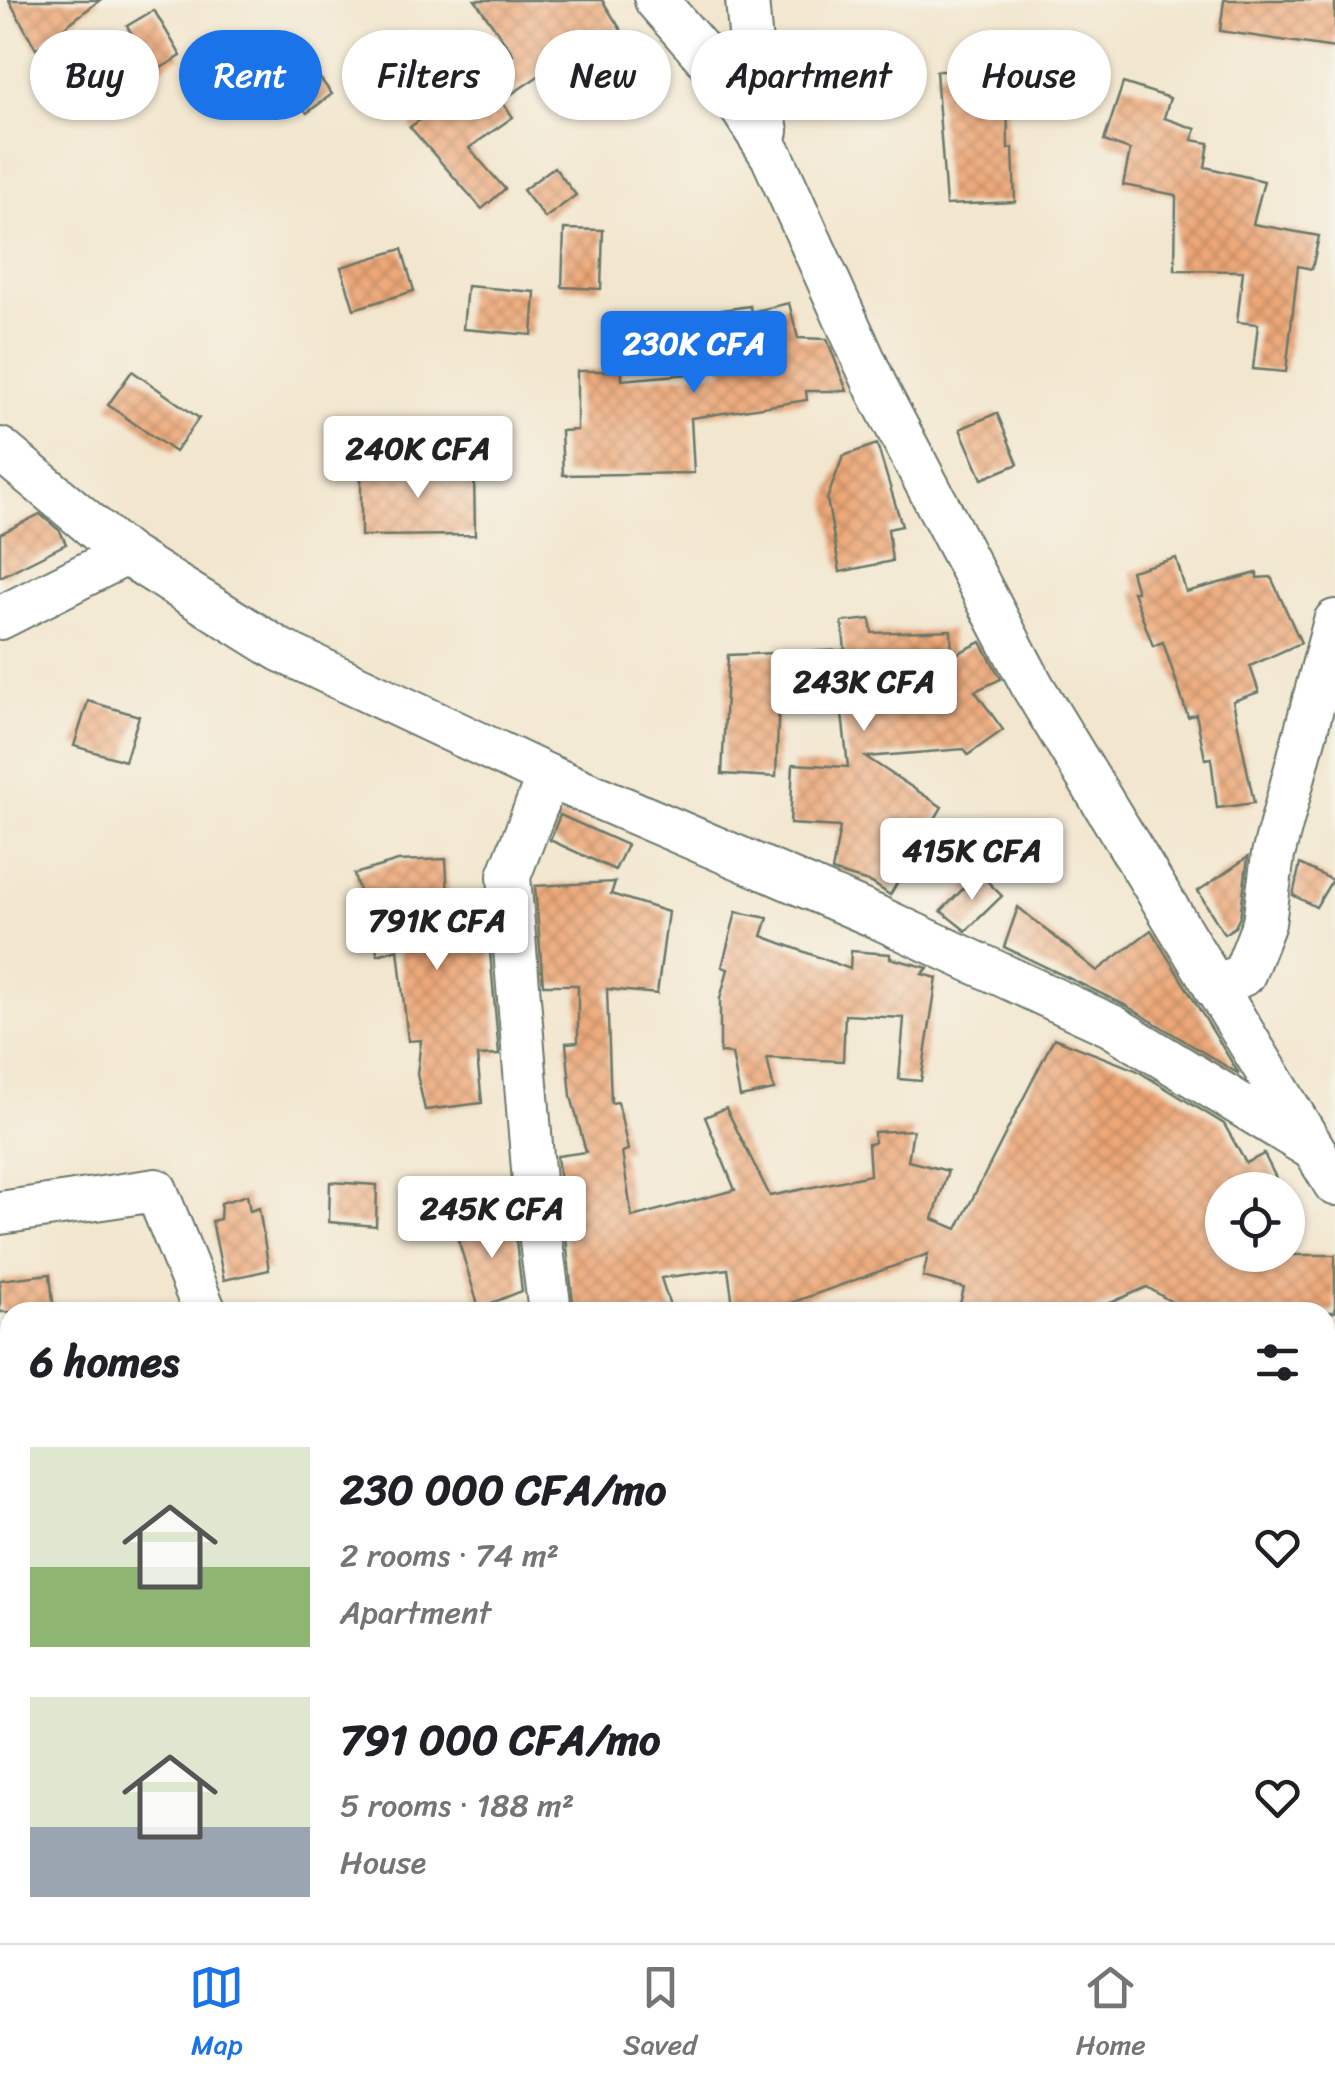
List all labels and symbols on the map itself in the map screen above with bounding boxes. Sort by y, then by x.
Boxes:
pin: 230K CFA [591,311,797,396]
pin: 240K CFA [315,416,521,501]
pin: 243K CFA [761,649,967,734]
pin: 415K CFA [869,818,1075,903]
pin: 791K CFA [334,888,540,973]
pin: 245K CFA [389,1176,595,1261]

